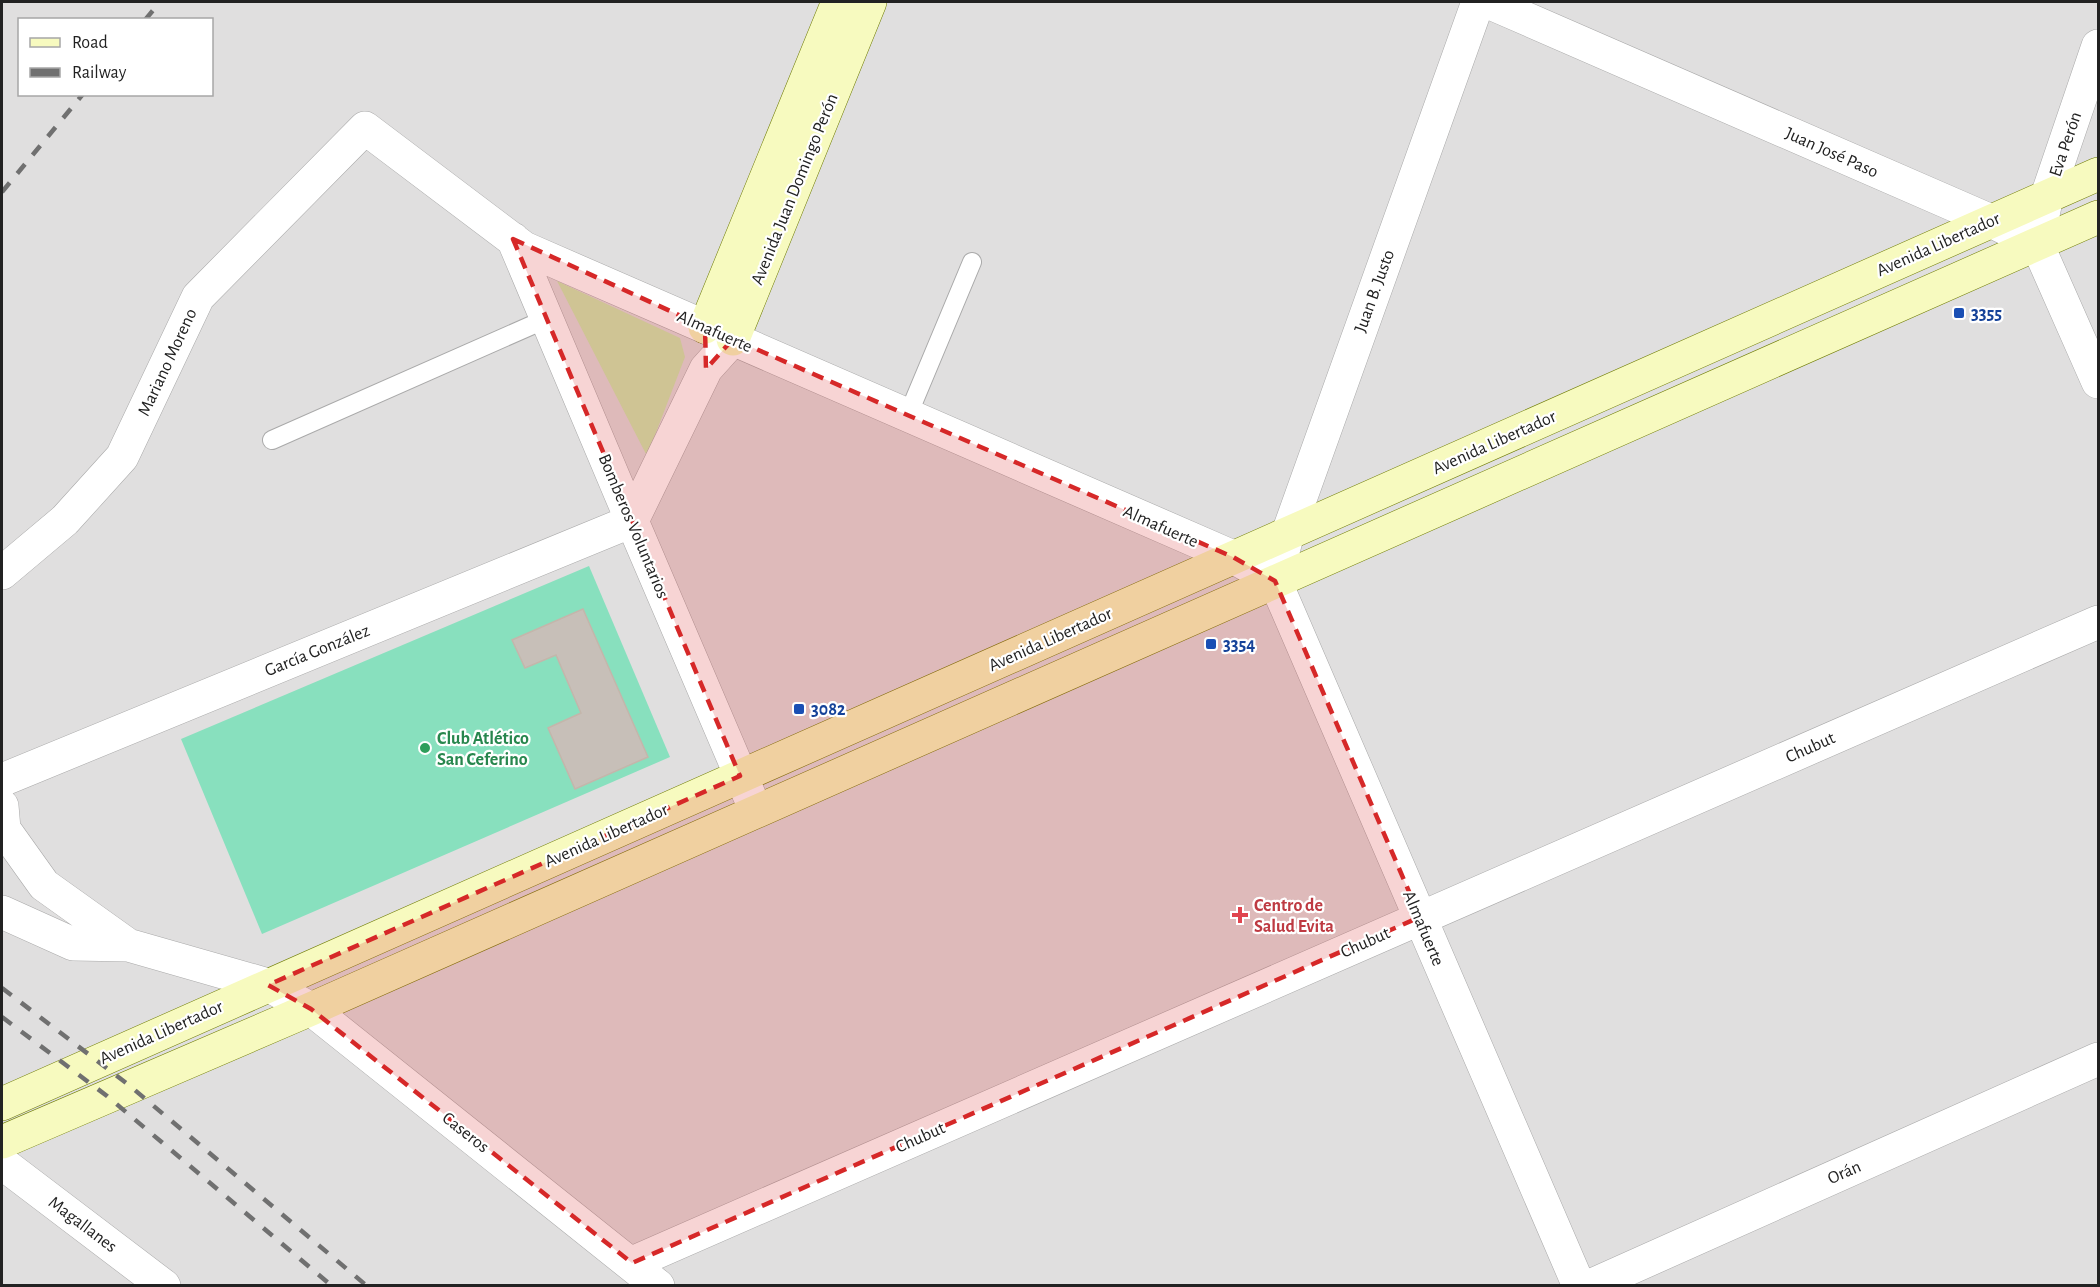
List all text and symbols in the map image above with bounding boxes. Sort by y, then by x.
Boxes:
legend [18,18,213,96]
text: Road [72,34,108,52]
text: Railway [72,64,127,82]
street label: Avenida Juan Domingo Perón [748,91,842,288]
street label: Eva Perón [2046,110,2085,179]
street label: Juan José Paso [1782,124,1881,181]
street label: Avenida Libertador [1874,210,2003,280]
street label: Juan B. Justo [1352,247,1398,335]
place label: 3355 [1971,305,2002,323]
street label: Mariano Moreno [135,306,201,419]
marker: 3355 [1952,306,1966,320]
street label: Almafuerte [674,307,755,356]
street label: Avenida Libertador [1430,408,1559,478]
street label: Bomberos Voluntarios [595,452,672,601]
street label: Almafuerte [1120,502,1201,551]
street label: Avenida Libertador [986,605,1115,675]
street label: García González [262,622,372,680]
place label: 3354 [1223,636,1255,654]
marker: 3354 [1204,637,1218,651]
place label: 3082 [811,701,846,719]
marker: 3082 [792,702,806,716]
street label: Chubut [1783,729,1838,767]
place label: Club Atlético San Ceferino [437,730,529,769]
marker: Club Atlético San Ceferino [418,741,432,755]
street label: Avenida Libertador [542,801,671,871]
street label: Almafuerte [1399,888,1447,969]
place label: Centro de Salud Evita [1254,897,1334,936]
marker: Centro de Salud Evita [1231,906,1249,924]
street label: Chubut [1338,924,1393,962]
street label: Avenida Libertador [97,998,226,1068]
street label: Caseros [439,1109,492,1156]
street label: Chubut [893,1119,948,1157]
street label: Orán [1825,1158,1864,1188]
street label: Magallanes [45,1193,120,1256]

